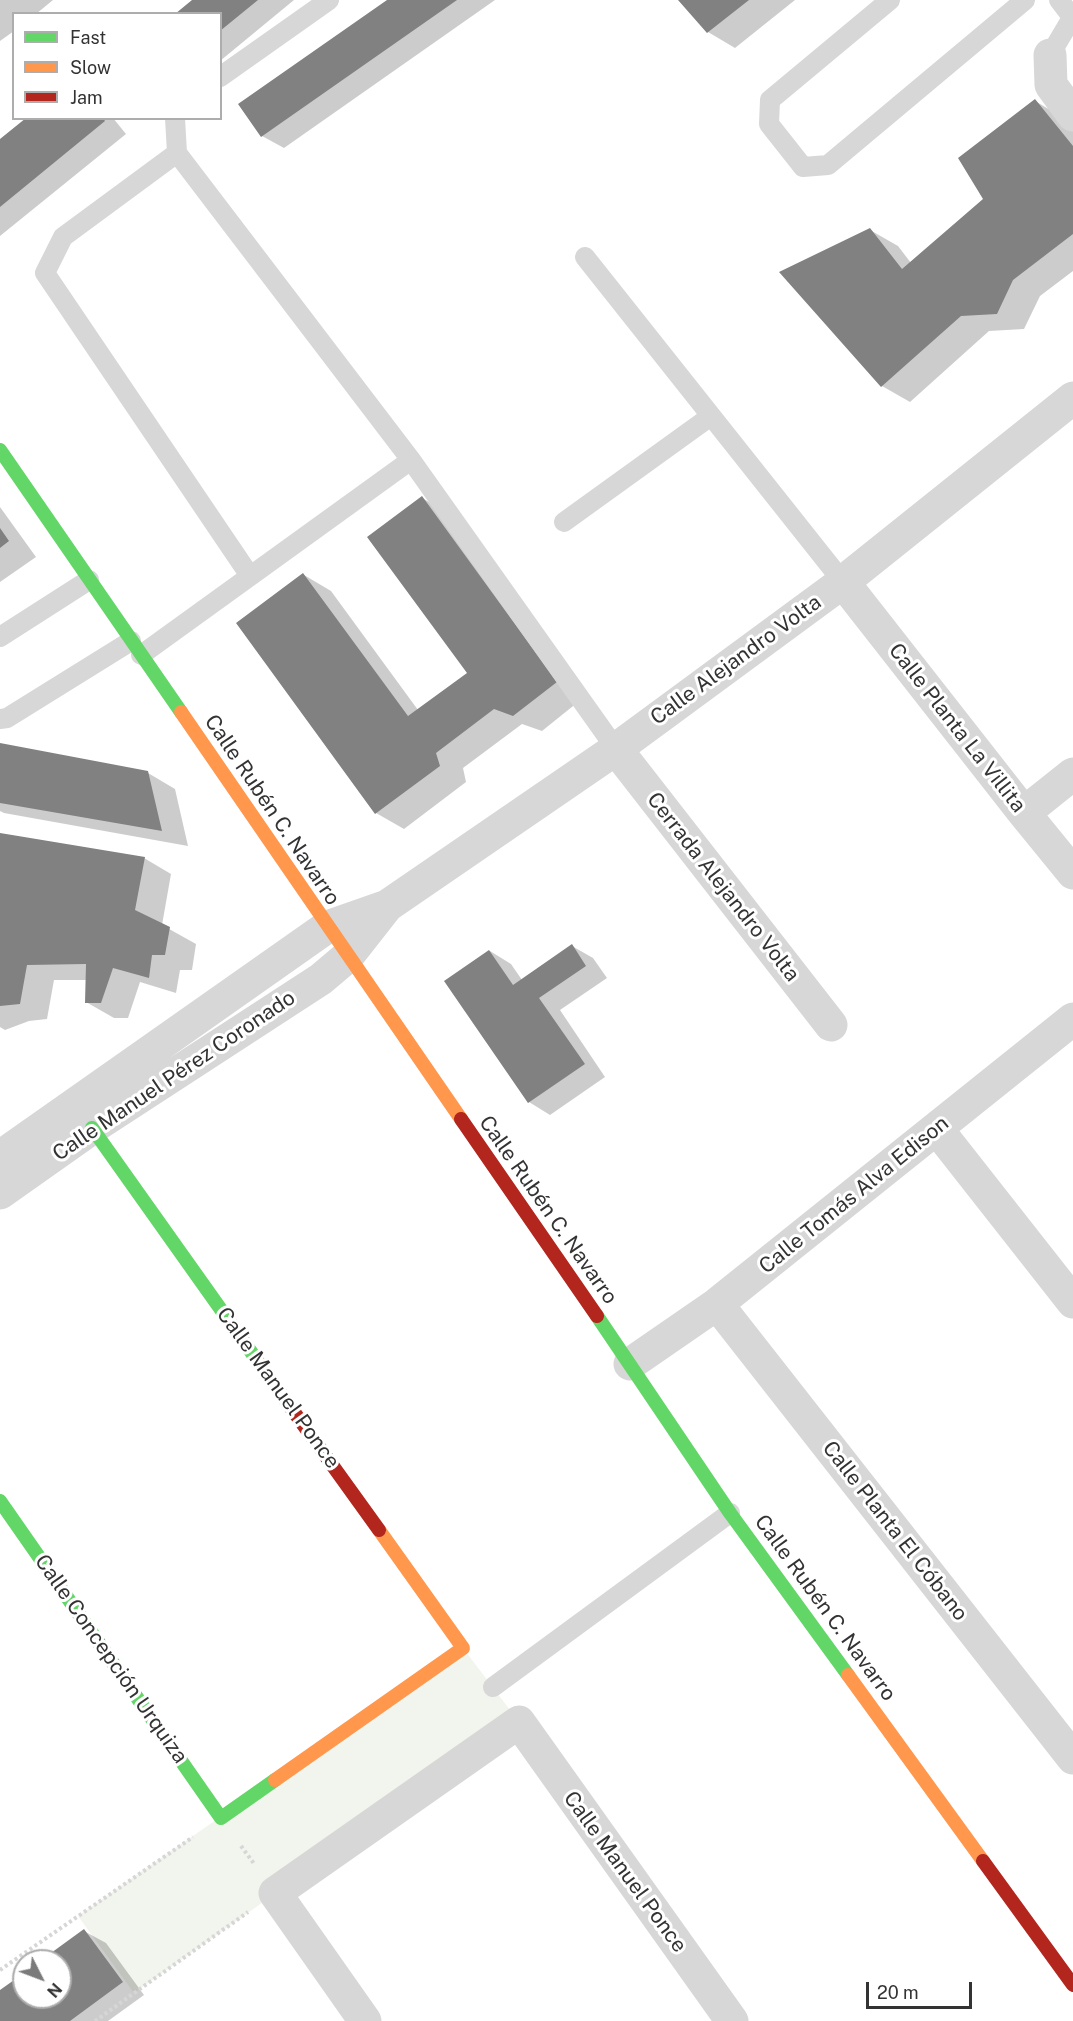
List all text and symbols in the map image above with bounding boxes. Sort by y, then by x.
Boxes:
legend [12,12,222,120]
text: Fast [70,27,106,48]
text: Slow [70,57,111,78]
text: Jam [70,87,103,108]
street label: Calle Alejandro Volta [646,590,826,730]
street label: Calle Planta La Villita [883,638,1031,818]
street label: Calle Rubén C. Navarro [199,710,345,910]
street label: Cerrada Alejandro Volta [641,787,805,987]
street label: Calle Manuel Pérez Coronado [48,985,300,1167]
street label: Calle Rubén C. Navarro [473,1111,623,1309]
street label: Calle Tomás Alva Edison [754,1111,954,1279]
street label: Calle Manuel Ponce [211,1303,345,1473]
street label: Calle Planta El Cóbano [817,1436,973,1626]
street label: Calle Rubén C. Navarro [749,1510,901,1706]
street label: Calle Concepción Urquiza [29,1550,193,1768]
street label: Calle Manuel Ponce [558,1787,692,1957]
north arrow [12,1949,72,2009]
scale bar [869,1970,976,2008]
text: N [43,1979,66,2001]
text: 20 m [877,1982,919,2003]

